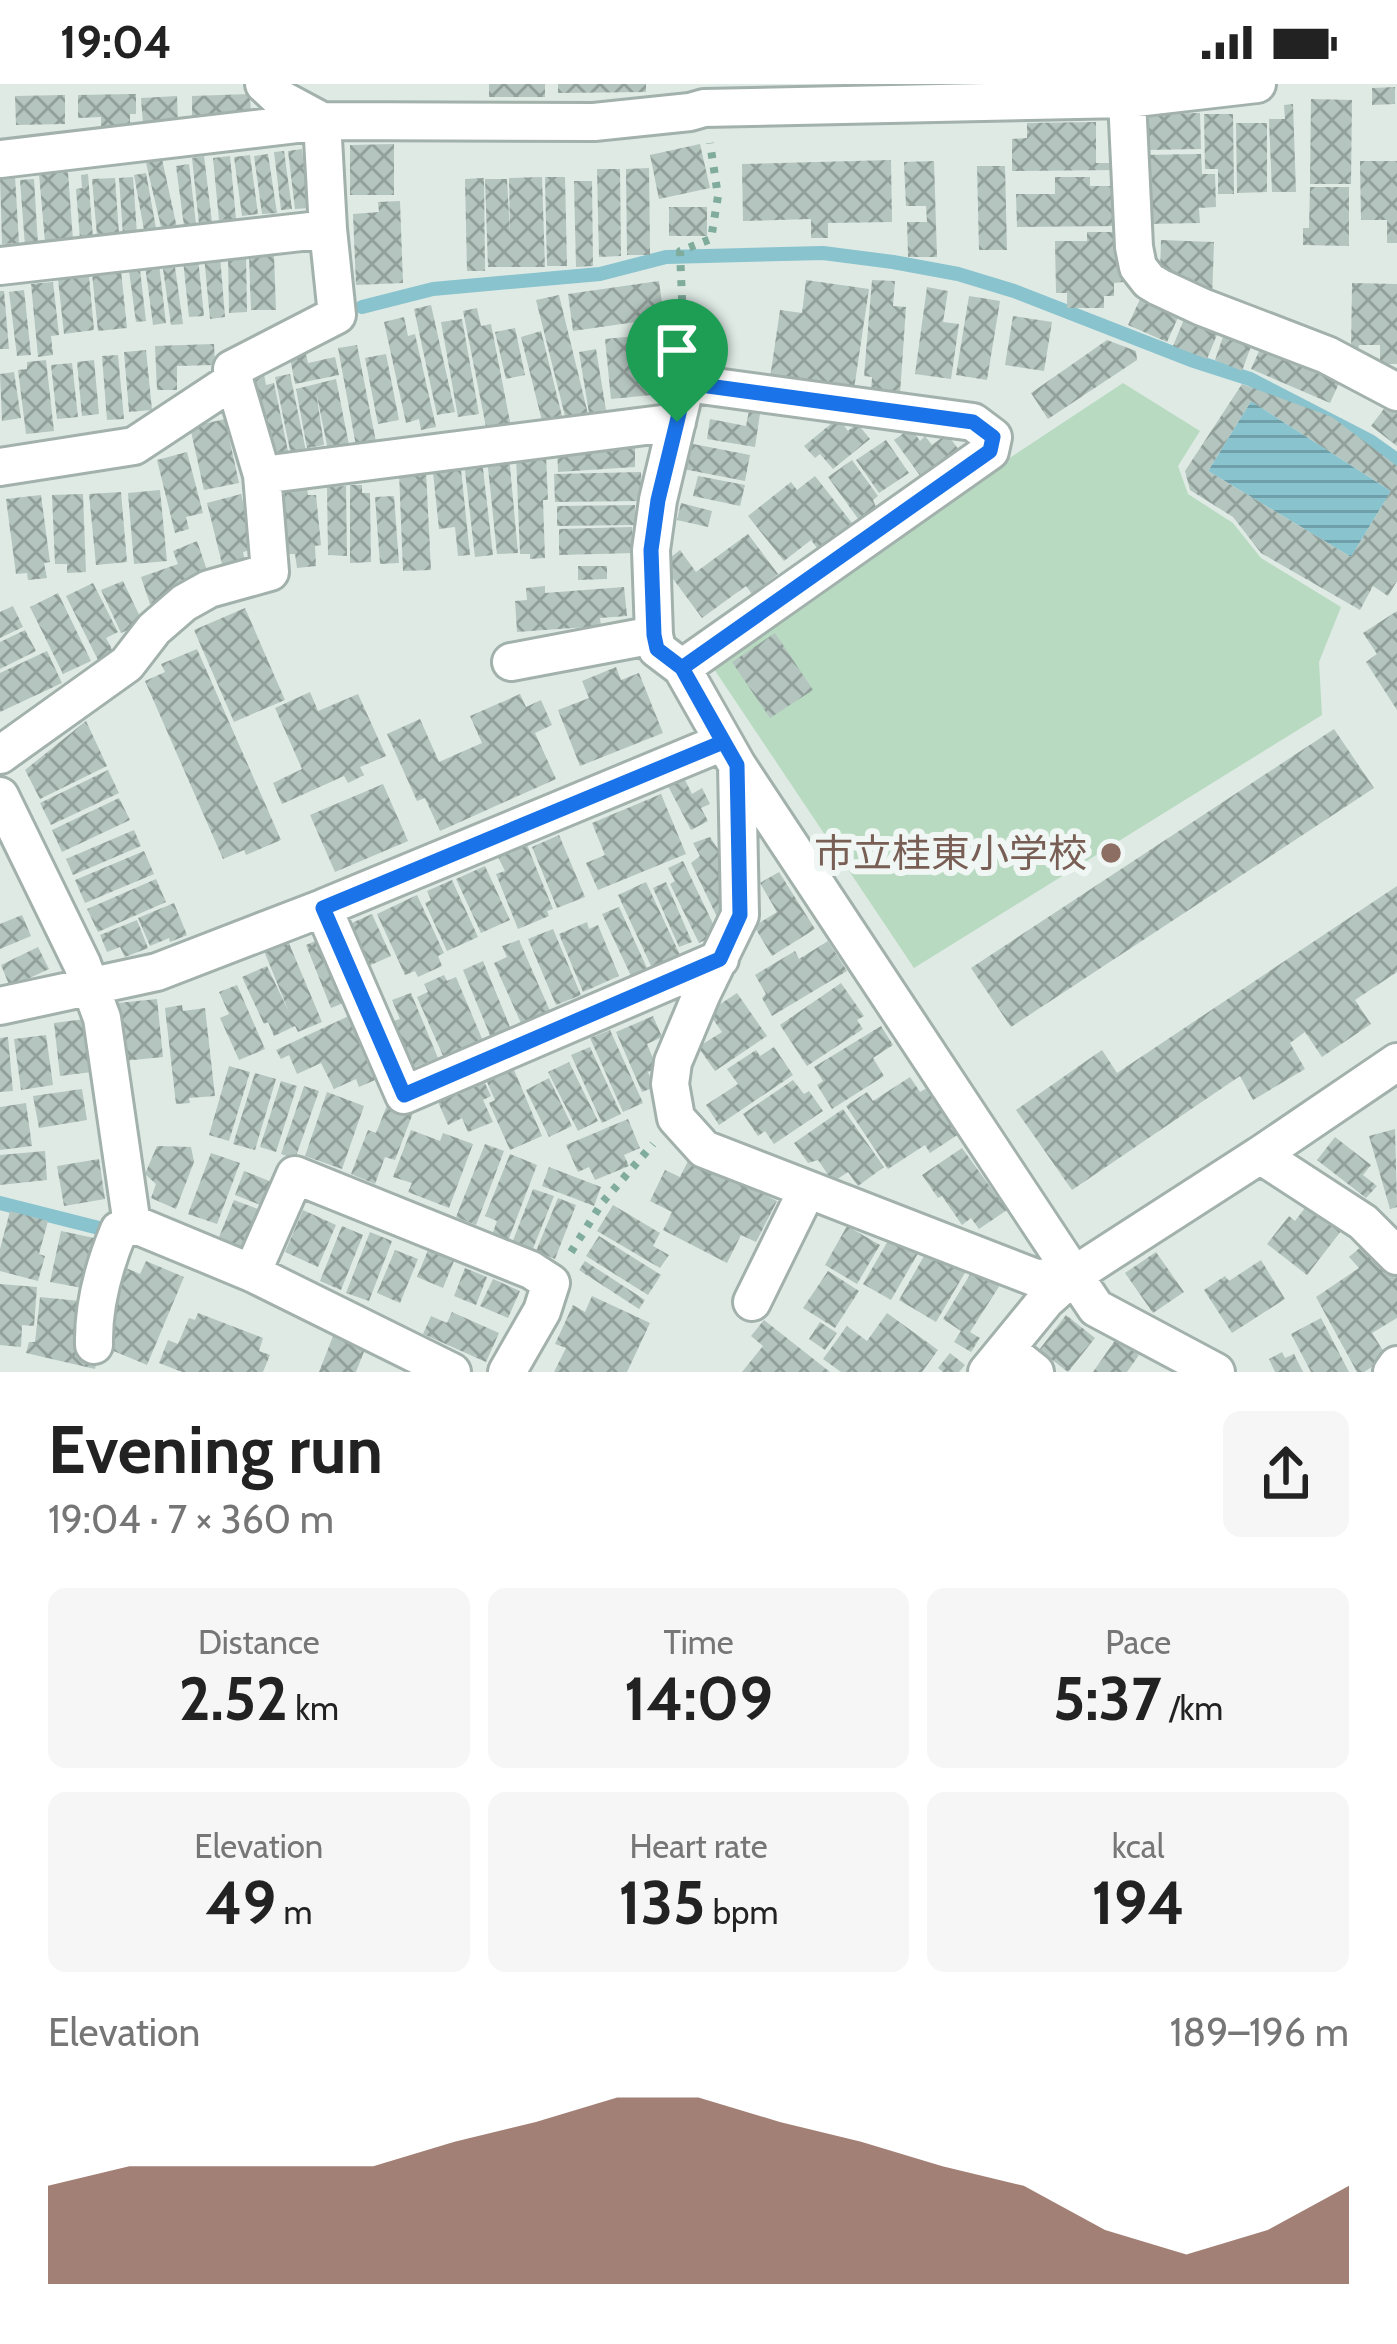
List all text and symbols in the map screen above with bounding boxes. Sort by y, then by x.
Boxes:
text: 19:04 [60,15,172,69]
pin [626,299,728,422]
icon: arrive [644,317,710,383]
place label: 市立桂東小学校 [814,829,1087,877]
marker: 市立桂東小学校 [1098,840,1124,866]
text: Evening run [48,1409,383,1490]
button: share [1223,1411,1349,1537]
text: 19:04 · 7 × 360 m [48,1495,334,1543]
text: Distance [198,1622,320,1662]
text: Time [663,1622,734,1662]
text: Pace [1105,1622,1171,1662]
text: 2.52 [179,1662,288,1735]
text: 14:09 [624,1662,773,1735]
text: 5:37 [1053,1662,1161,1735]
text: km [288,1688,339,1728]
text: /km [1161,1688,1223,1728]
text: Elevation [194,1826,323,1866]
text: Heart rate [629,1826,768,1866]
text: kcal [1112,1826,1164,1866]
text: 49 [205,1866,276,1939]
text: 135 [619,1866,705,1939]
text: 194 [1092,1866,1185,1939]
text: m [276,1892,313,1932]
text: bpm [705,1892,778,1932]
text: Elevation [48,2008,200,2056]
text: 189–196 m [1170,2008,1349,2056]

